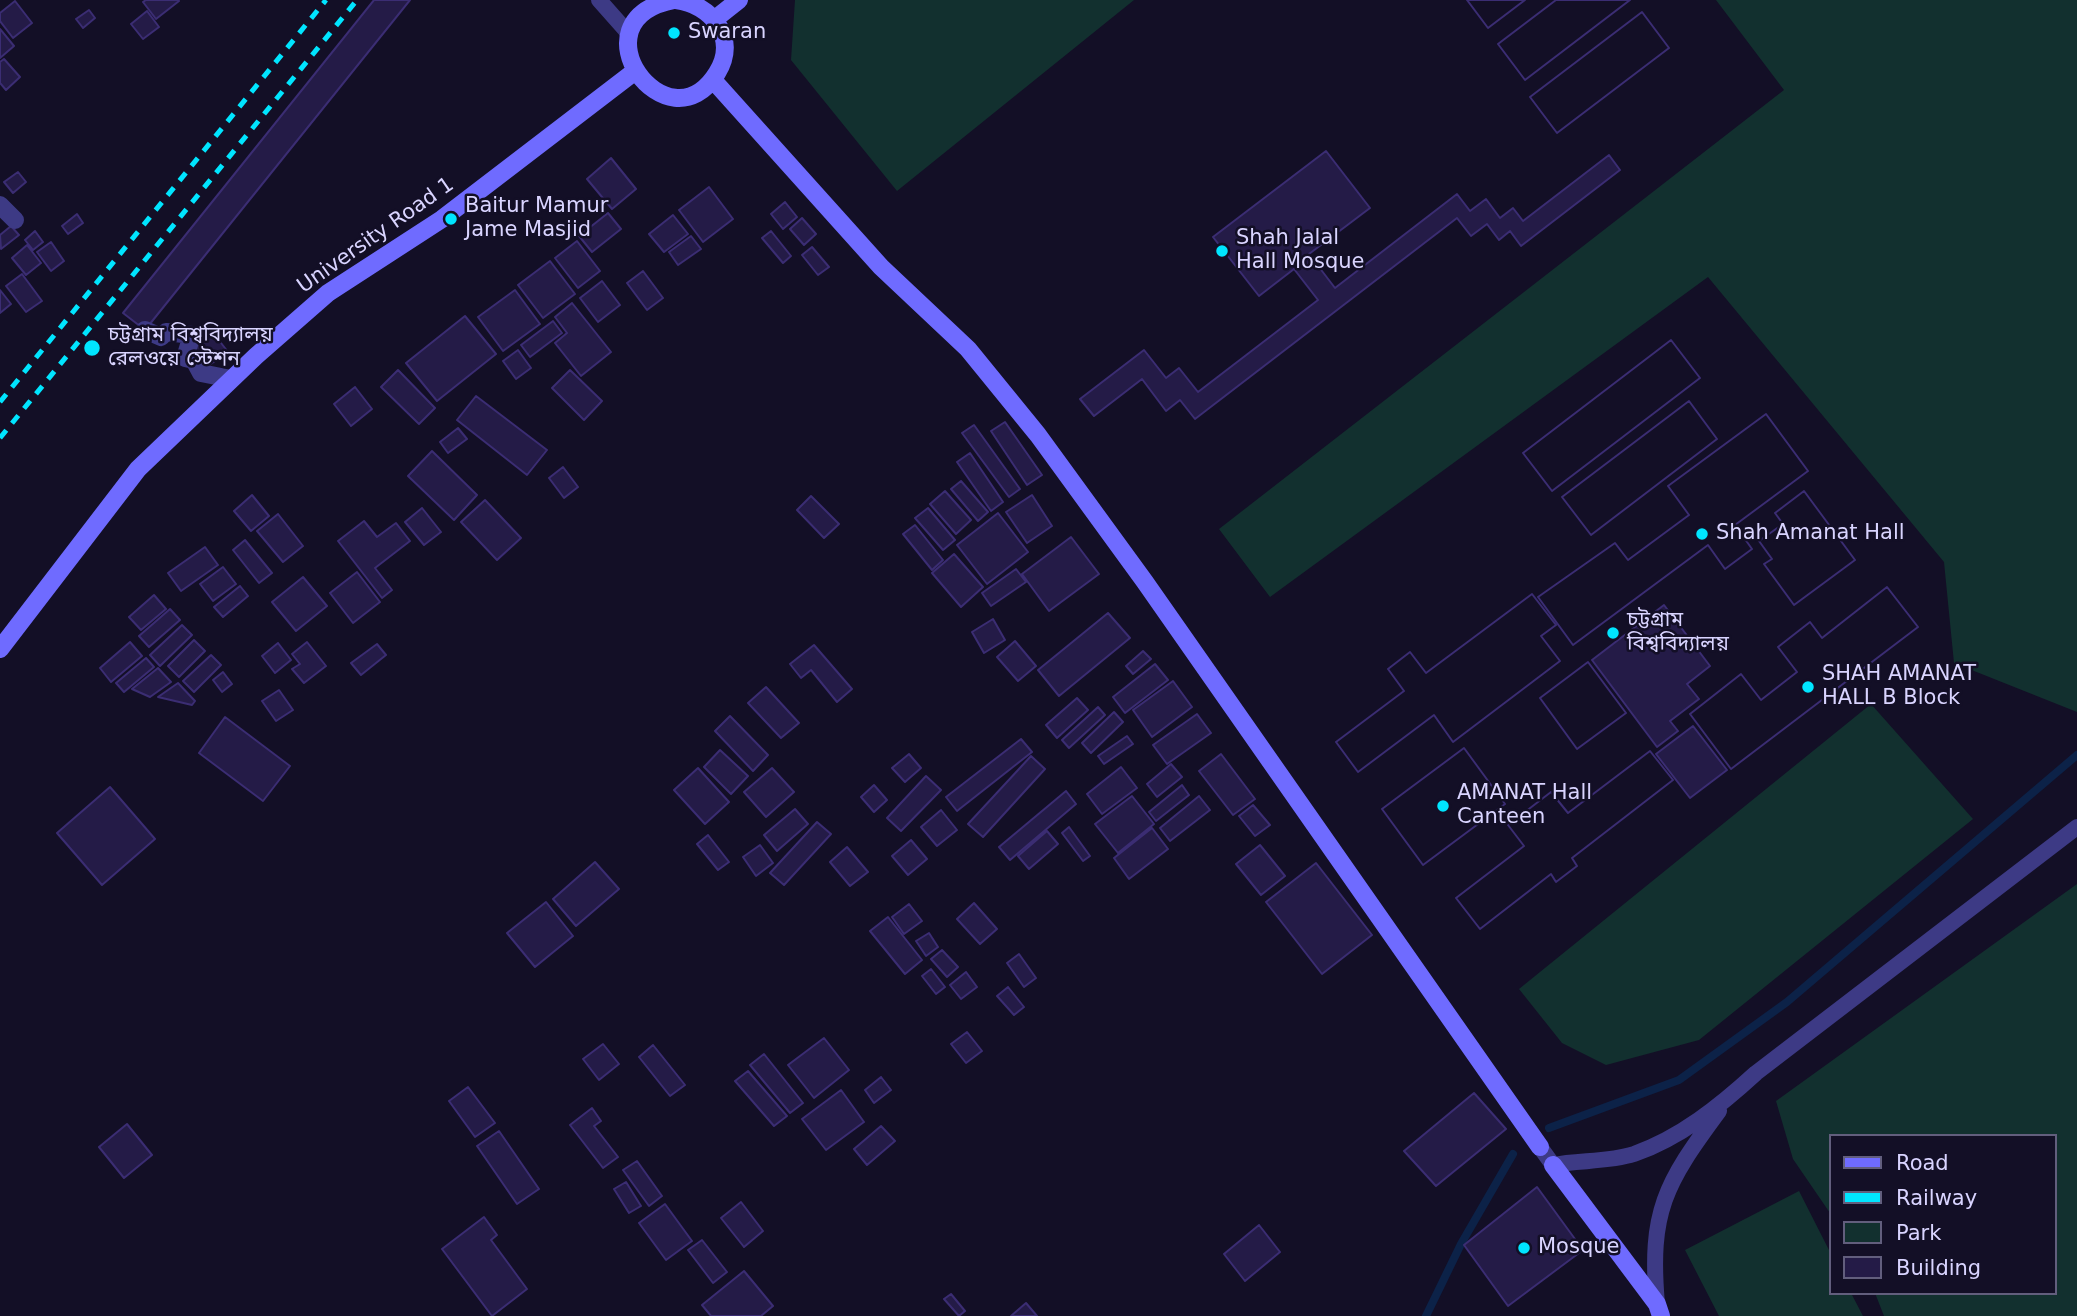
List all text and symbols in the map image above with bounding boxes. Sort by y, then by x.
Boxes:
place label: Swaran [688,20,766,46]
marker: Swaran [666,25,682,41]
street label: University Road 1 [293,173,459,299]
place label: Baitur Mamur Jame Masjid [465,194,608,244]
marker: Baitur Mamur Jame Masjid [443,211,459,227]
place label: Shah Jalal Hall Mosque [1236,226,1364,276]
marker: Shah Jalal Hall Mosque [1214,243,1230,259]
place label: চট্টগ্রাম বিশ্ববিদ্যালয় রেলওয়ে স্টেশন [108,323,273,373]
marker: চট্টগ্রাম বিশ্ববিদ্যালয় রেলওয়ে স্টেশন [82,338,102,358]
place label: Shah Amanat Hall [1716,521,1905,547]
marker: Shah Amanat Hall [1694,526,1710,542]
place label: চট্টগ্রাম বিশ্ববিদ্যালয় [1627,608,1729,658]
marker: চট্টগ্রাম বিশ্ববিদ্যালয় [1605,625,1621,641]
place label: SHAH AMANAT HALL B Block [1822,662,1976,712]
marker: SHAH AMANAT HALL B Block [1800,679,1816,695]
place label: AMANAT Hall Canteen [1457,781,1592,831]
marker: AMANAT Hall Canteen [1435,798,1451,814]
legend [1828,1134,2056,1295]
text: Road [1896,1151,1949,1175]
text: Railway [1896,1186,1977,1210]
text: Park [1896,1221,1941,1245]
place label: Mosque [1538,1235,1619,1261]
marker: Mosque [1516,1240,1532,1256]
text: Building [1896,1256,1981,1280]

